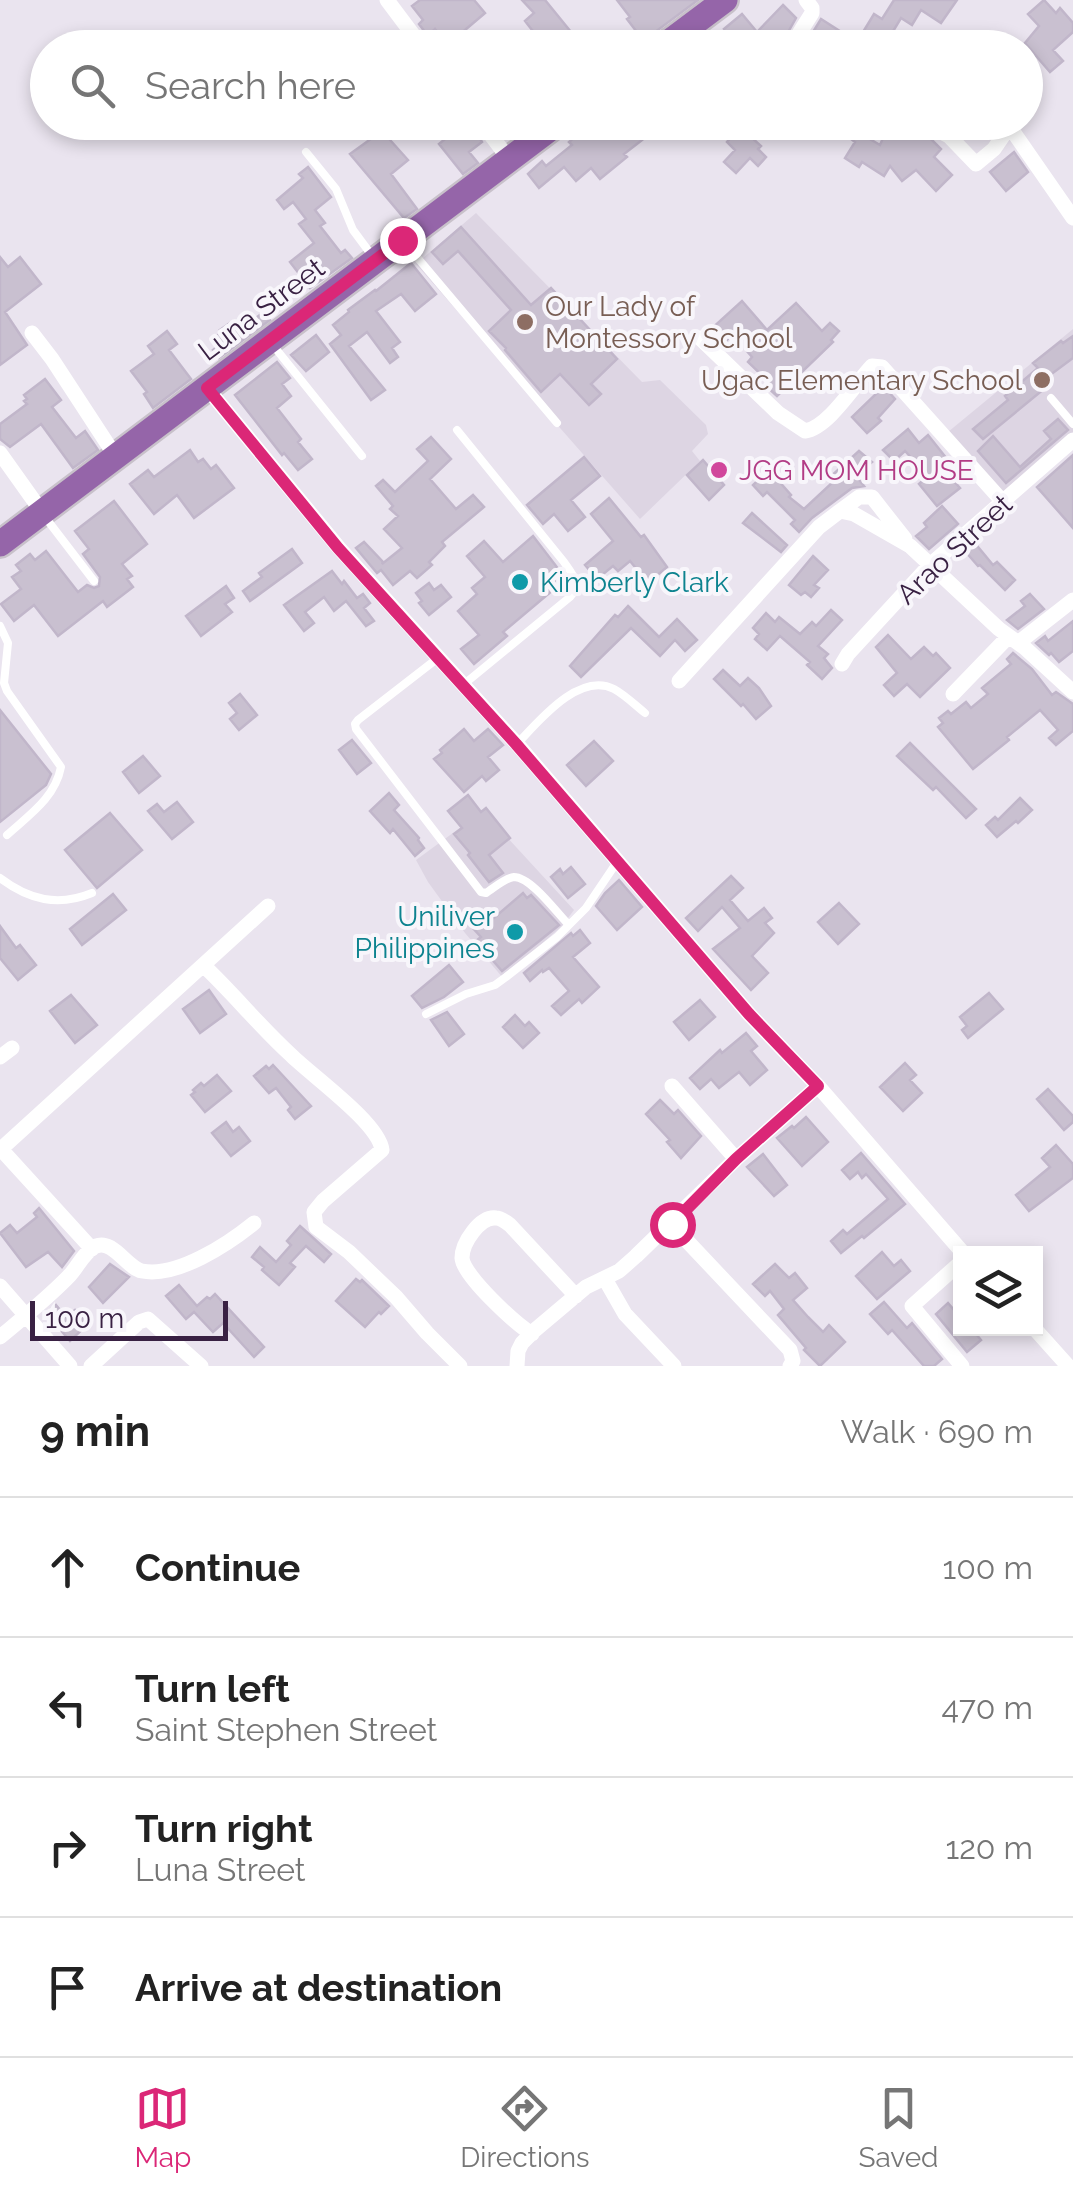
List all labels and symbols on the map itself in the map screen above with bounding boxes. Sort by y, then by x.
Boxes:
route end [380,218,426,264]
street label: Luna Street [192,251,331,367]
place label: Our Lady of Montessory School [545,290,793,355]
marker: Our Lady of Montessory School [514,311,536,333]
place label: Ugac Elementary School [701,364,1022,397]
marker: Ugac Elementary School [1031,369,1053,391]
place label: JGG MOM HOUSE [739,454,974,487]
marker: JGG MOM HOUSE [708,459,730,481]
street label: Arao Street [890,487,1019,611]
place label: Kimberly Clark [540,566,729,599]
marker: Kimberly Clark [509,571,531,593]
place label: Uniliver Philippines [354,900,495,965]
marker: Uniliver Philippines [504,921,526,943]
route start [650,1202,696,1248]
scale bar [30,1296,228,1340]

